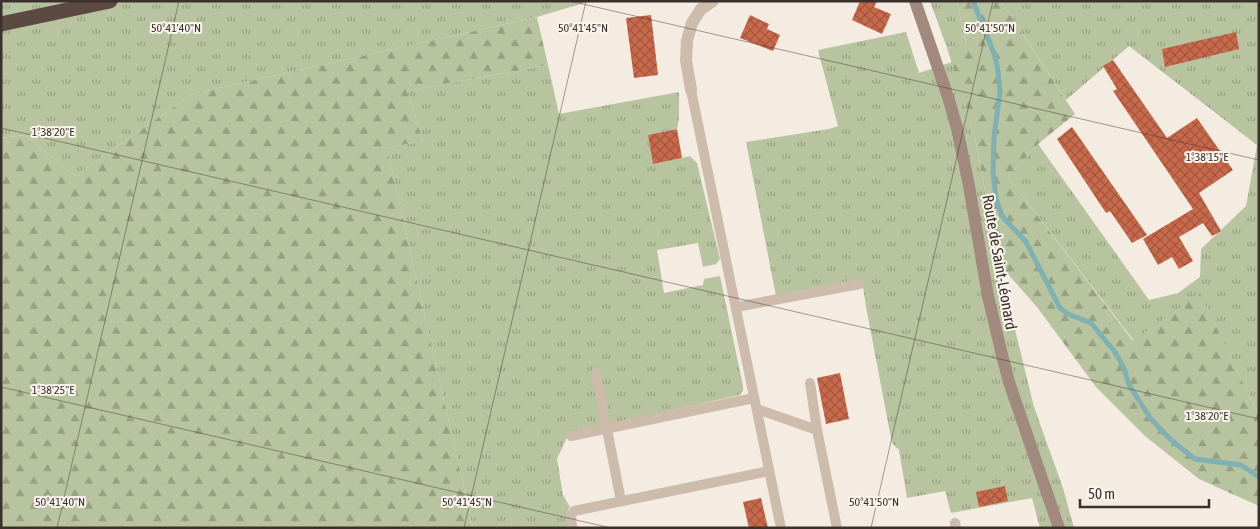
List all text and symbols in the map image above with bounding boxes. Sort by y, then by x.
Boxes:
text: 50°41'40"N [151,21,201,35]
text: 50°41'45"N [558,21,608,35]
text: 50°41'50"N [965,21,1015,35]
text: 1°38'20"E [32,125,74,139]
text: 1°38'15"E [1186,150,1228,164]
street label: Route de Saint-Léonard [979,193,1021,331]
text: 1°38'25"E [32,383,74,397]
text: 1°38'20"E [1186,409,1228,423]
scale bar [1080,476,1209,508]
text: 50 m [1088,485,1115,502]
text: 50°41'40"N [35,495,85,509]
text: 50°41'45"N [442,495,492,509]
text: 50°41'50"N [849,495,899,509]

